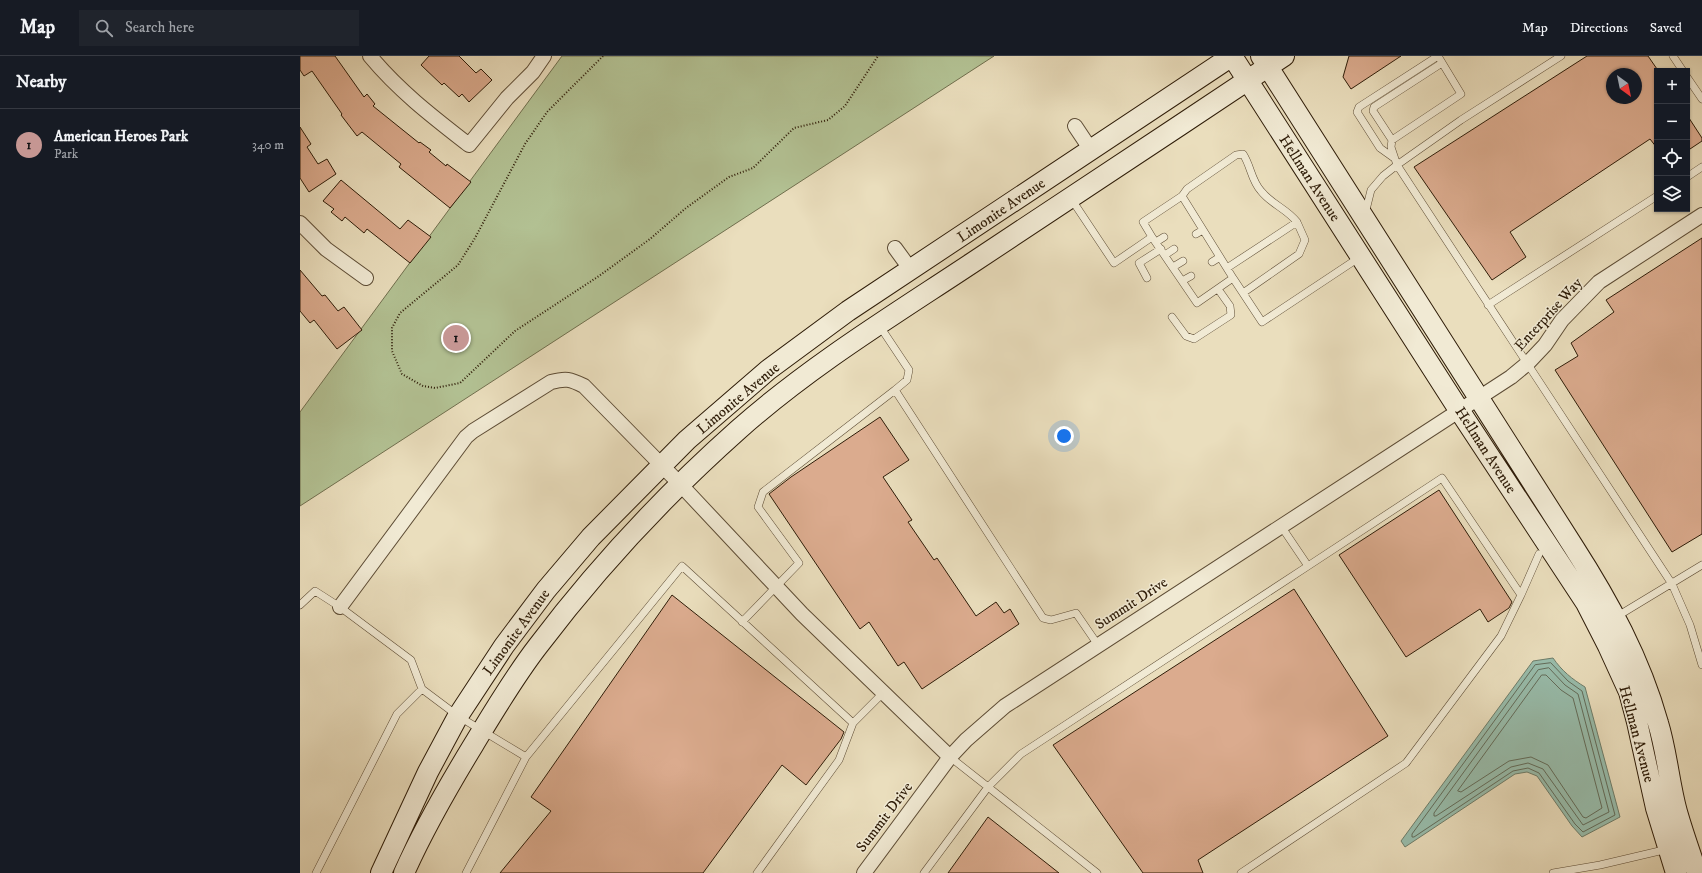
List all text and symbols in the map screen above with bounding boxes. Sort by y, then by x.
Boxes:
search box [79,10,359,46]
text: Map [20,16,55,39]
icon: search [93,17,115,39]
text: Search here [125,18,194,37]
text: Map [1522,19,1548,37]
text: Directions [1570,19,1628,37]
text: Saved [1650,19,1682,37]
north arrow [1606,68,1642,104]
map controls [1654,68,1690,212]
button: + [1654,68,1690,104]
text: Nearby [16,71,66,93]
button: − [1654,104,1690,140]
text: American Heroes Park [54,127,188,146]
street label: Hellman Avenue [1275,131,1345,225]
text: 1 [27,137,31,153]
text: 340 m [252,137,284,153]
button: locate [1654,140,1690,176]
text: Park [54,146,78,162]
street label: Limonite Avenue [954,174,1049,247]
button: layers [1654,176,1690,212]
street label: Enterprise Way [1510,273,1587,355]
pin: 1 [443,323,469,353]
street label: Limonite Avenue [693,358,784,439]
street label: Hellman Avenue [1451,403,1521,497]
your location [1054,426,1074,446]
street label: Summit Drive [1091,573,1171,634]
street label: Limonite Avenue [479,585,554,679]
street label: Hellman Avenue [1614,684,1659,785]
street label: Summit Drive [852,778,917,856]

